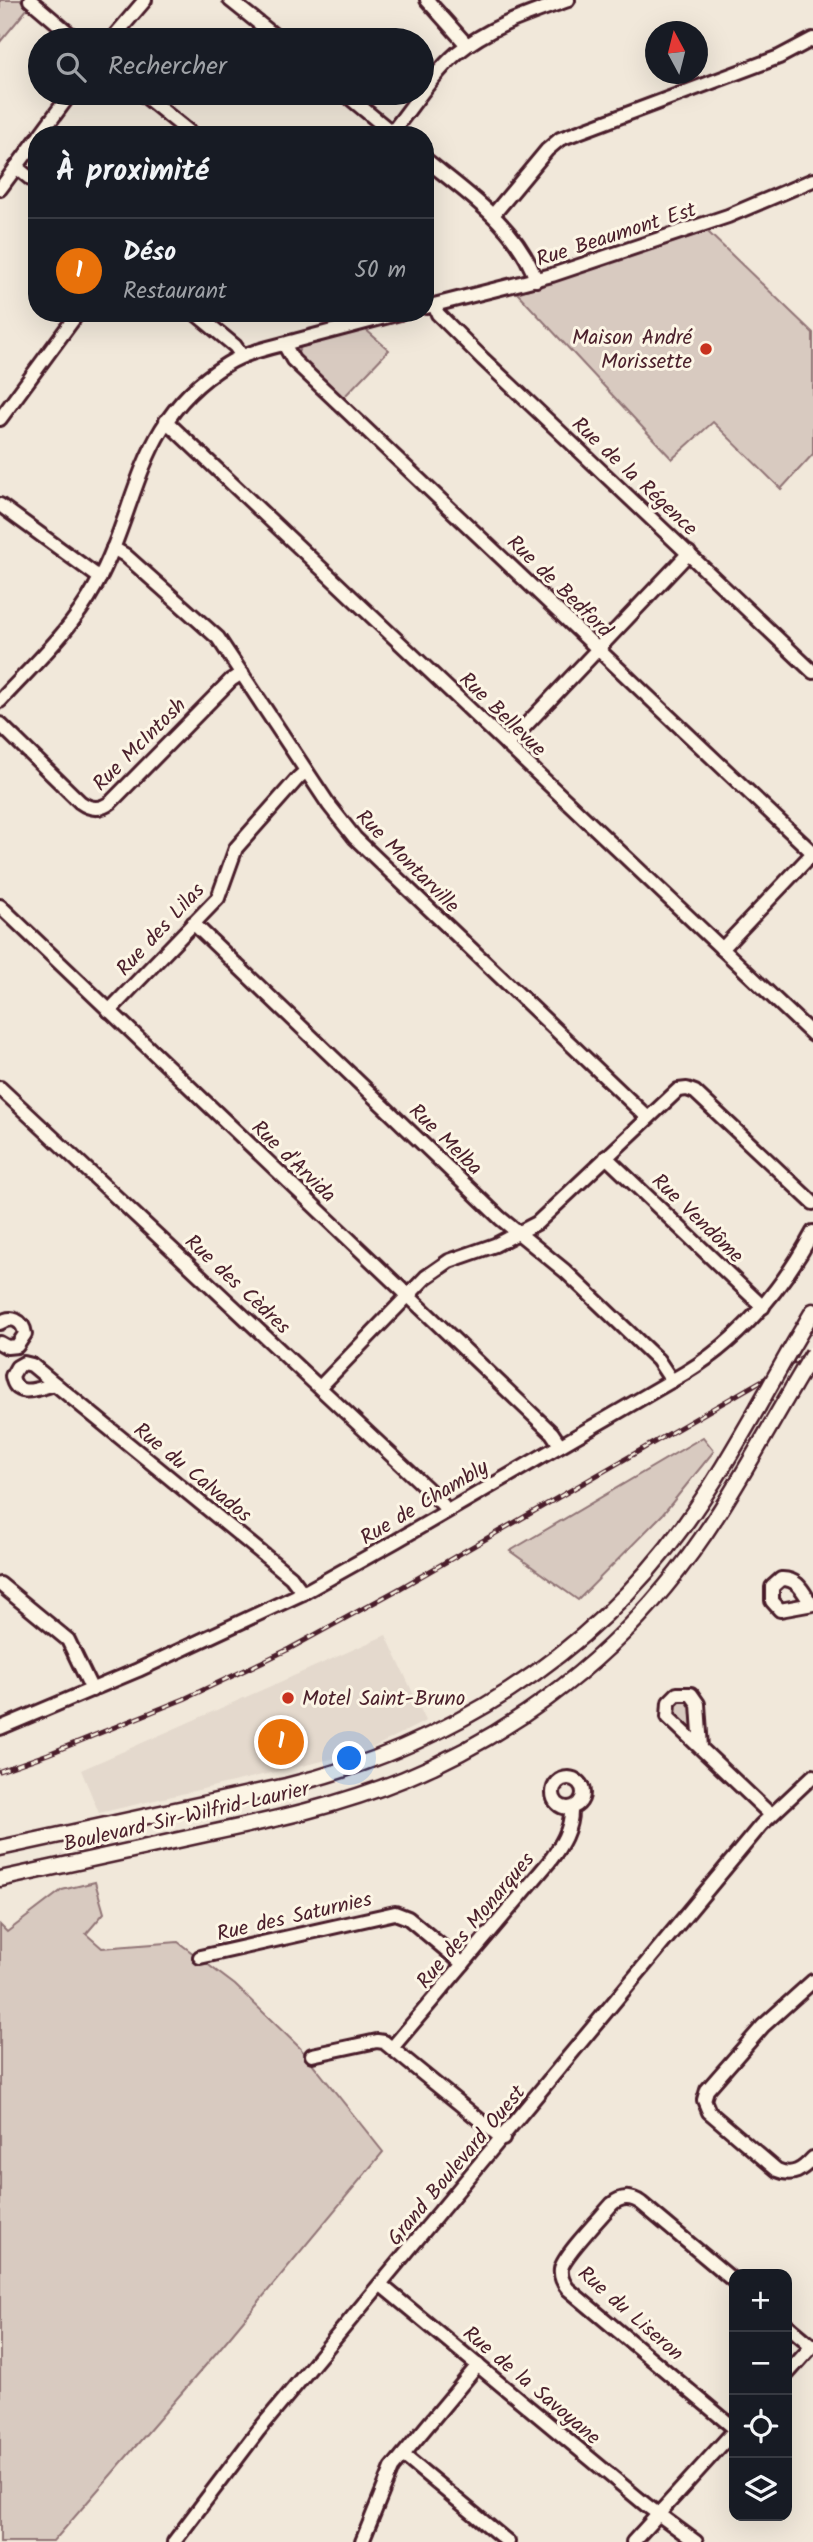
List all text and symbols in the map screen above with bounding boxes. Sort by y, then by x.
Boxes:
north arrow [645,21,708,84]
search box [28,28,434,105]
text: Rechercher [108,46,227,88]
icon: search [52,48,90,86]
text: À proximité [56,148,209,196]
street label: Rue Beaumont Est [532,194,701,277]
text: Déso [123,232,176,274]
text: 1 [76,253,82,289]
text: 50 m [355,253,406,289]
text: Restaurant [123,274,227,310]
place label: Maison André Morissette [572,322,693,379]
marker: Maison André Morissette [698,341,714,357]
street label: Rue de la Régence [563,409,705,545]
street label: Rue de Bedford [498,528,620,647]
street label: Rue Bellevue [450,665,554,766]
street label: Rue McIntosh [85,690,195,800]
street label: Rue Montarville [347,802,467,922]
street label: Rue des Lilas [109,876,213,984]
street label: Rue Melba [400,1096,490,1184]
street label: Rue d'Arvida [243,1113,343,1211]
street label: Rue Vendôme [643,1166,751,1272]
street label: Rue des Cèdres [176,1227,298,1343]
street label: Rue du Calvados [126,1415,259,1531]
street label: Rue de Chambly [354,1452,496,1555]
place label: Motel Saint-Bruno [302,1683,465,1716]
marker: Motel Saint-Bruno [280,1690,296,1706]
pin: 1 [258,1716,304,1768]
your location [332,1741,366,1775]
street label: Boulevard Sir-Wilfrid-Laurier [60,1773,313,1862]
street label: Rue des Monarques [409,1845,543,1997]
street label: Rue des Saturnies [213,1884,375,1951]
street label: Grand Boulevard Ouest [380,2078,535,2254]
street label: Rue du Liseron [569,2258,691,2370]
map controls [729,2269,792,2521]
button: + [729,2269,792,2332]
street label: Rue de la Savoyane [455,2318,608,2454]
button: − [729,2332,792,2395]
button: locate [729,2395,792,2458]
button: layers [729,2458,792,2521]

